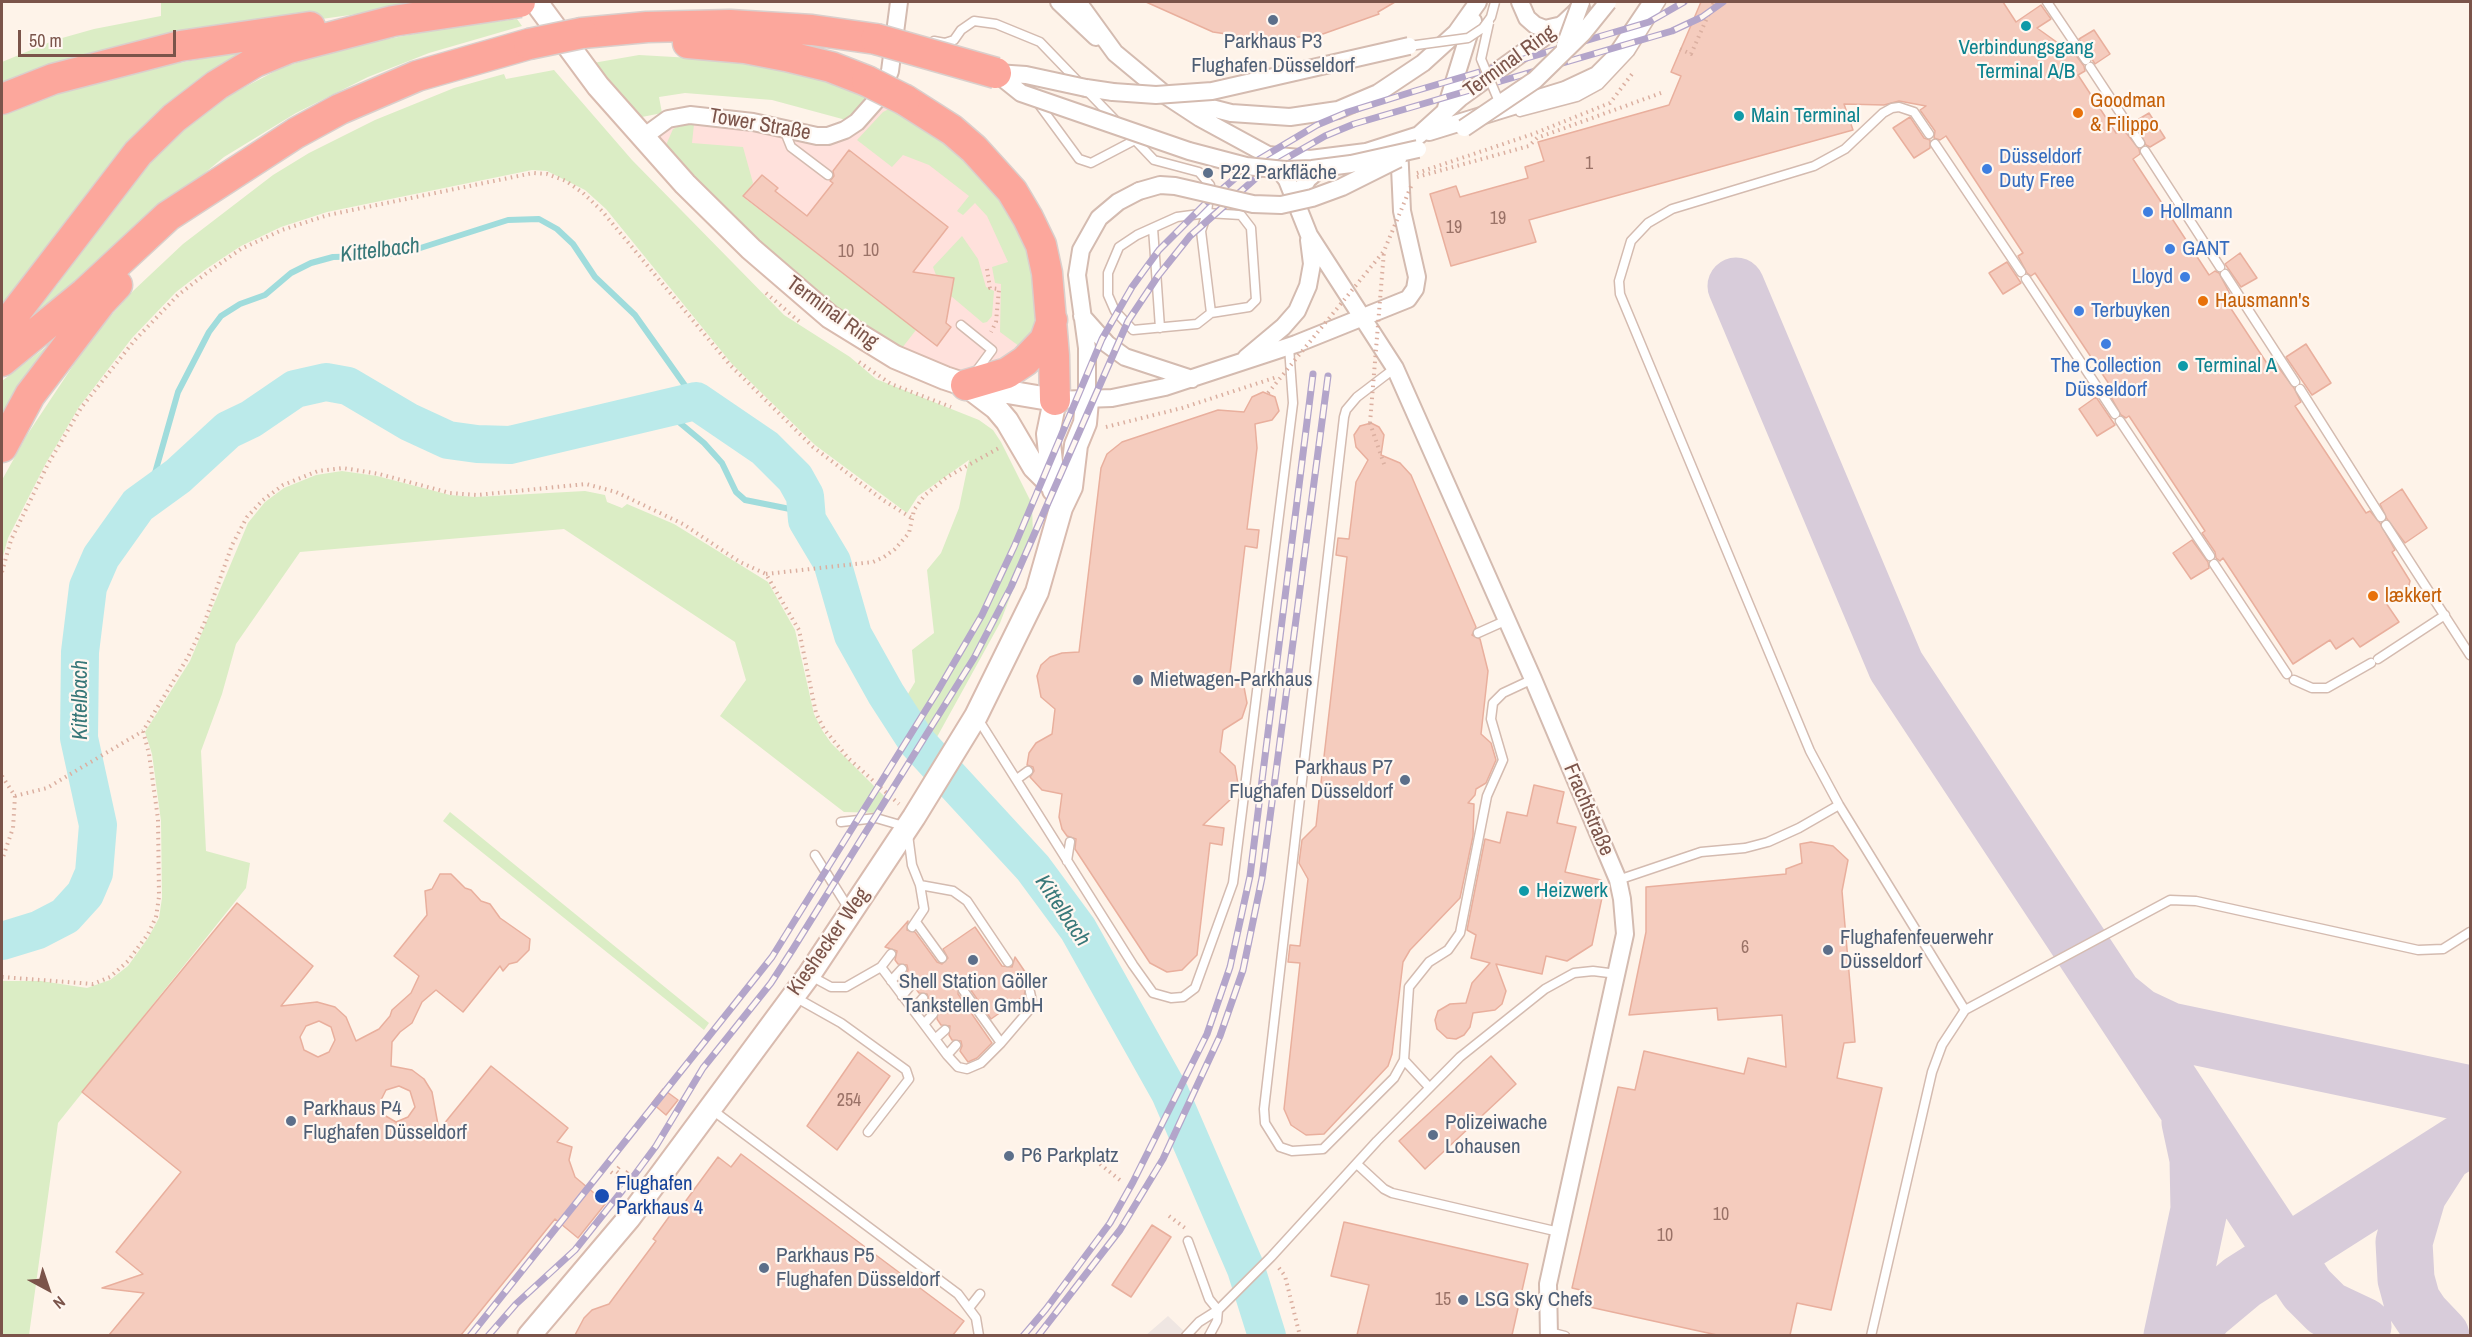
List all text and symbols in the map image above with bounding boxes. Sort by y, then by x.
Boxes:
marker: Parkhaus P3 Flughafen Düsseldorf [1266,13,1280,27]
scale bar [21,18,178,56]
marker: Verbindungsgang Terminal A/B [2019,19,2033,33]
street label: Terminal Ring [1459,20,1561,104]
text: 50 m [29,28,62,53]
place label: Parkhaus P3 Flughafen Düsseldorf [1191,29,1355,79]
place label: Verbindungsgang Terminal A/B [1958,35,2094,85]
place label: Goodman & Filippo [2090,88,2166,138]
place label: Main Terminal [1751,103,1860,129]
street label: Tower Straße [707,104,813,146]
marker: Goodman & Filippo [2071,106,2085,120]
marker: Main Terminal [1732,109,1746,123]
place label: Düsseldorf Duty Free [1999,144,2081,194]
house number: 1 [1585,153,1593,175]
place label: P22 Parkfläche [1220,160,1337,186]
marker: Düsseldorf Duty Free [1980,162,1994,176]
marker: P22 Parkfläche [1201,166,1215,180]
place label: Hollmann [2160,199,2233,225]
marker: Hollmann [2141,205,2155,219]
house number: 19 [1490,208,1506,230]
house number: 19 [1446,217,1462,239]
water label: Kittelbach [339,233,421,269]
place label: GANT [2182,236,2230,262]
house number: 10 [863,240,879,262]
house number: 10 [838,241,854,263]
marker: GANT [2163,242,2177,256]
place label: Lloyd [2132,264,2173,290]
marker: Lloyd [2178,270,2192,284]
street label: Terminal Ring [781,271,883,355]
place label: Hausmann's [2215,288,2310,314]
marker: Hausmann's [2196,294,2210,308]
place label: Terbuyken [2091,298,2170,324]
marker: Terbuyken [2072,304,2086,318]
marker: The Collection Düsseldorf [2099,337,2113,351]
place label: The Collection Düsseldorf [2050,353,2162,403]
place label: Terminal A [2195,353,2277,379]
marker: Terminal A [2176,359,2190,373]
place label: lækkert [2385,583,2441,609]
marker: lækkert [2366,589,2380,603]
water label: Kittelbach [68,660,94,740]
place label: Mietwagen-Parkhaus [1150,667,1313,693]
marker: Mietwagen-Parkhaus [1131,673,1145,687]
place label: Parkhaus P7 Flughafen Düsseldorf [1229,755,1393,805]
street label: Frachtstraße [1557,760,1619,860]
marker: Parkhaus P7 Flughafen Düsseldorf [1398,773,1412,787]
water label: Kittelbach [1029,870,1095,952]
place label: Heizwerk [1536,878,1608,904]
street label: Kieshecker Weg [783,883,875,1001]
marker: Heizwerk [1517,884,1531,898]
place label: Flughafenfeuerwehr Düsseldorf [1840,925,1993,975]
house number: 6 [1741,937,1749,959]
marker: Flughafenfeuerwehr Düsseldorf [1821,943,1835,957]
marker: Shell Station Göller Tankstellen GmbH [966,953,980,967]
place label: Shell Station Göller Tankstellen GmbH [899,969,1047,1019]
house number: 254 [837,1090,861,1112]
place label: Parkhaus P4 Flughafen Düsseldorf [303,1096,467,1146]
place label: Polizeiwache Lohausen [1445,1110,1547,1160]
marker: Parkhaus P4 Flughafen Düsseldorf [284,1114,298,1128]
marker: Polizeiwache Lohausen [1426,1128,1440,1142]
place label: P6 Parkplatz [1021,1143,1119,1169]
marker: P6 Parkplatz [1002,1149,1016,1163]
place label: Flughafen Parkhaus 4 [616,1171,703,1221]
marker: Flughafen Parkhaus 4 [593,1187,611,1205]
house number: 10 [1713,1204,1729,1226]
house number: 10 [1657,1225,1673,1247]
place label: Parkhaus P5 Flughafen Düsseldorf [776,1243,940,1293]
north arrow [18,1259,78,1319]
marker: Parkhaus P5 Flughafen Düsseldorf [757,1261,771,1275]
place label: LSG Sky Chefs [1475,1287,1593,1313]
house number: 15 [1435,1289,1451,1311]
text: N [49,1291,70,1314]
marker: LSG Sky Chefs [1456,1293,1470,1307]

